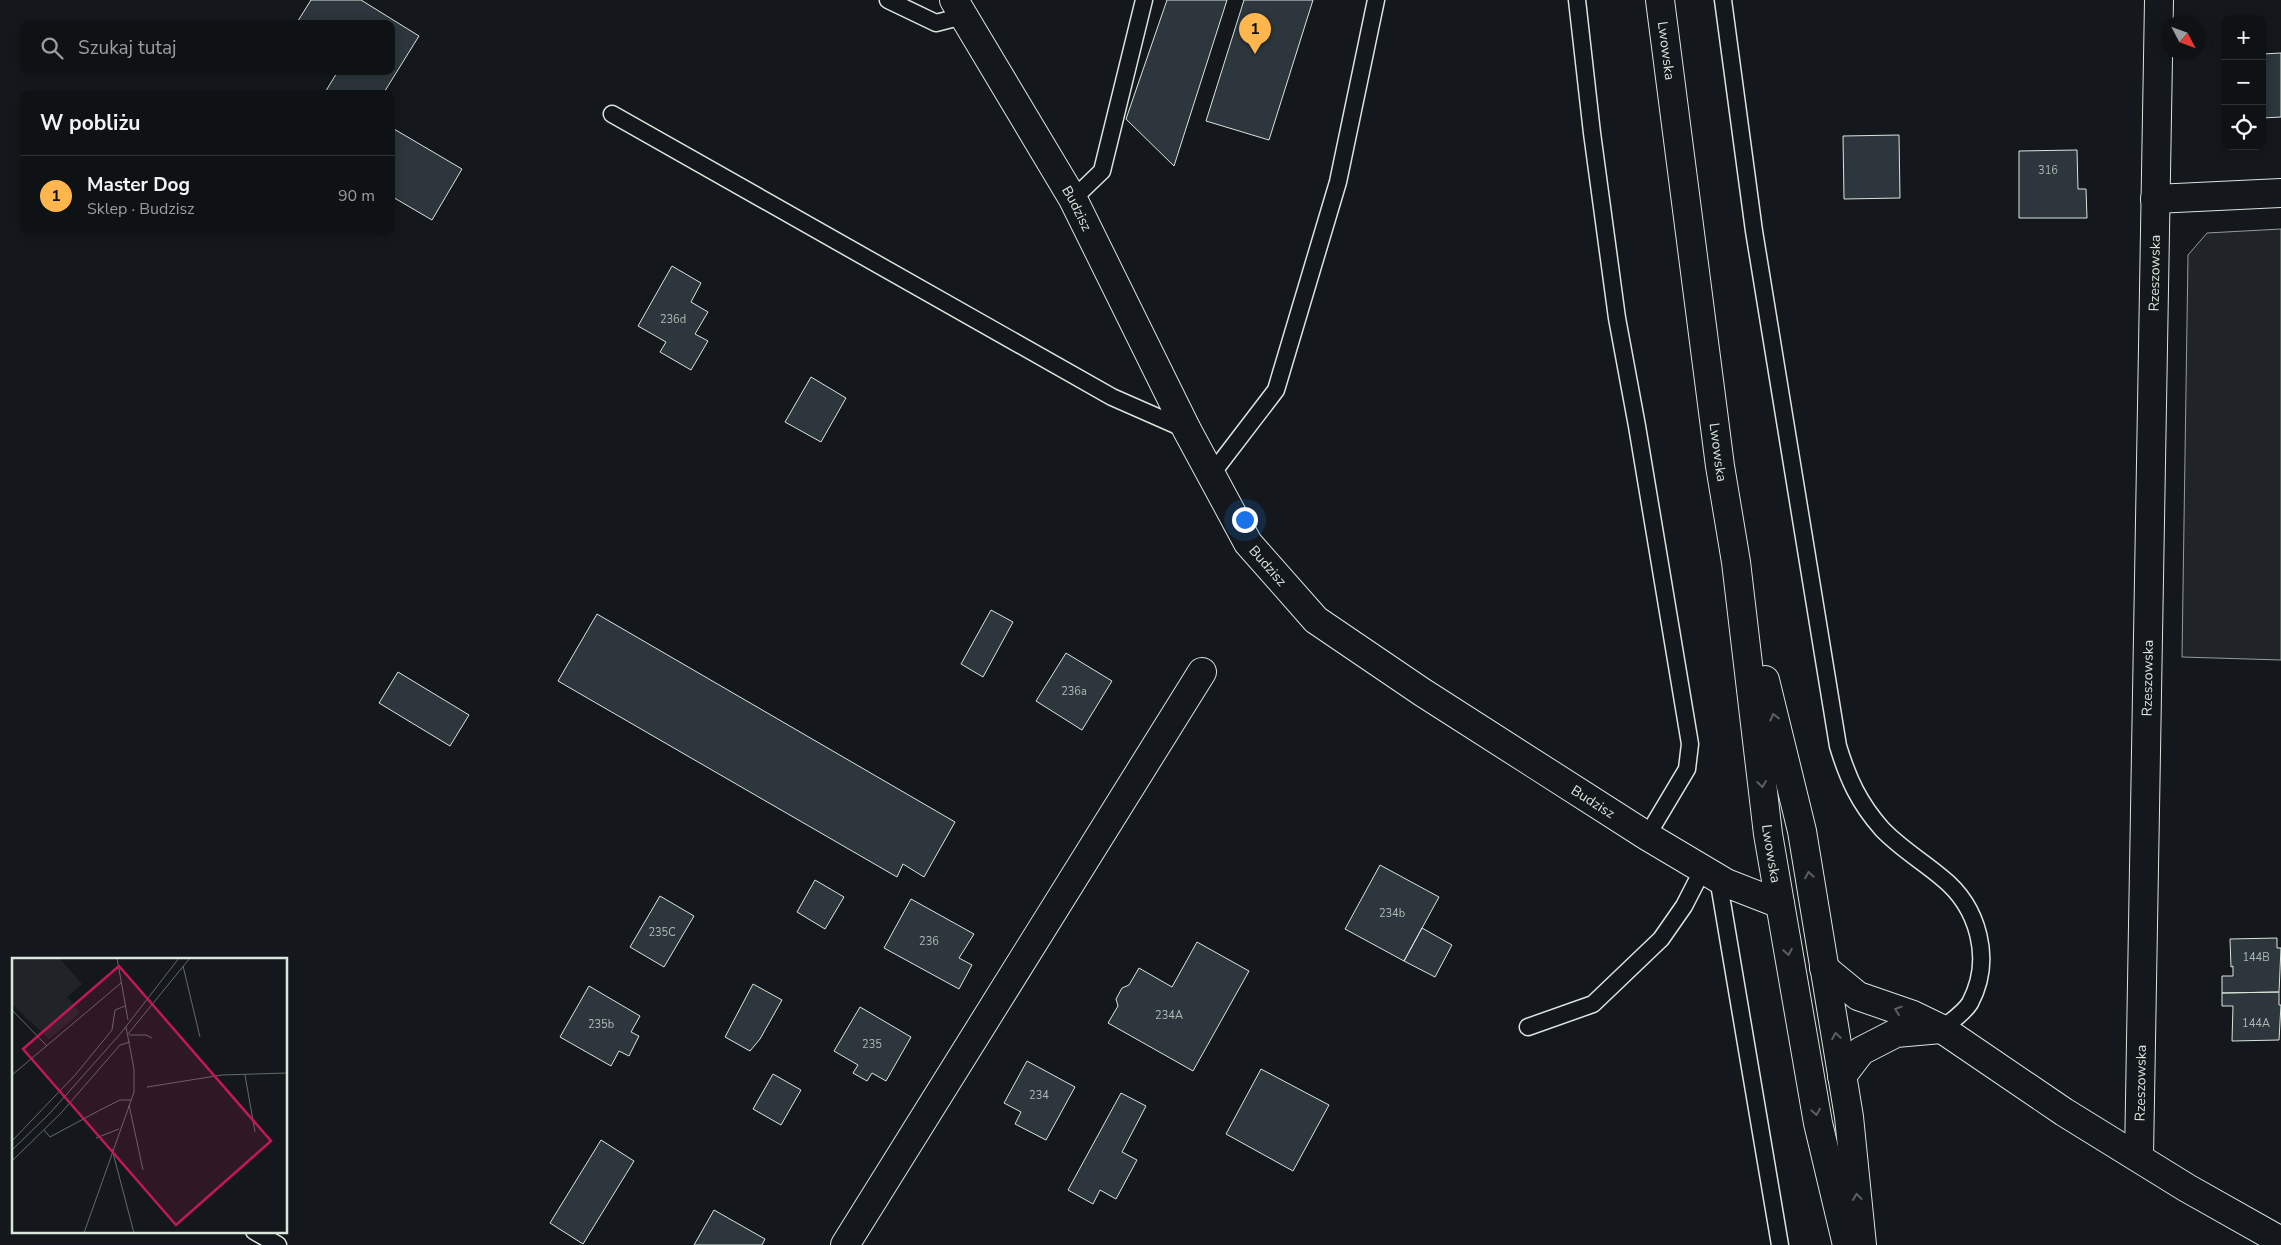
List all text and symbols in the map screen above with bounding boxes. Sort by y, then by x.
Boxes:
pin: 1 [1239,13,1271,54]
north arrow [2161,15,2206,60]
map controls [2221,15,2266,150]
button: + [2221,15,2266,60]
search box [20,20,395,75]
street label: Lwowska [1653,20,1679,81]
icon: search [38,34,66,62]
text: Szukaj tutaj [78,35,177,61]
button: − [2221,60,2266,105]
button: locate [2221,105,2266,150]
text: W pobliżu [40,109,141,137]
house number: 316 [2038,163,2058,178]
text: Master Dog [87,172,190,198]
street label: Budzisz [1057,182,1096,235]
text: 1 [51,185,61,207]
text: 90 m [338,185,375,207]
text: Sklep · Budzisz [87,198,194,220]
street label: Rzeszowska [2145,235,2165,312]
house number: 236d [660,312,686,327]
street label: Lwowska [1705,422,1731,483]
your location [1232,507,1258,533]
street label: Budzisz [1244,541,1291,591]
street label: Rzeszowska [2138,640,2158,717]
house number: 236a [1061,684,1087,699]
one-way arrow [1769,712,1780,721]
one-way arrow [1756,780,1767,788]
street label: Budzisz [1567,781,1619,823]
street label: Lwowska [1757,823,1785,884]
one-way arrow [1804,871,1814,880]
house number: 234b [1379,906,1405,921]
house number: 235C [648,925,676,940]
house number: 236 [919,934,939,949]
one-way arrow [1783,947,1793,956]
house number: 144B [2242,950,2270,965]
inset map [12,958,288,1232]
one-way arrow [1894,1005,1902,1015]
house number: 234A [1155,1008,1183,1023]
house number: 144A [2242,1016,2270,1031]
house number: 235b [588,1017,614,1032]
one-way arrow [1831,1031,1841,1040]
house number: 235 [862,1037,882,1052]
street label: Rzeszowska [2131,1045,2151,1121]
house number: 234 [1029,1088,1049,1103]
one-way arrow [1810,1108,1820,1116]
one-way arrow [1852,1192,1863,1200]

